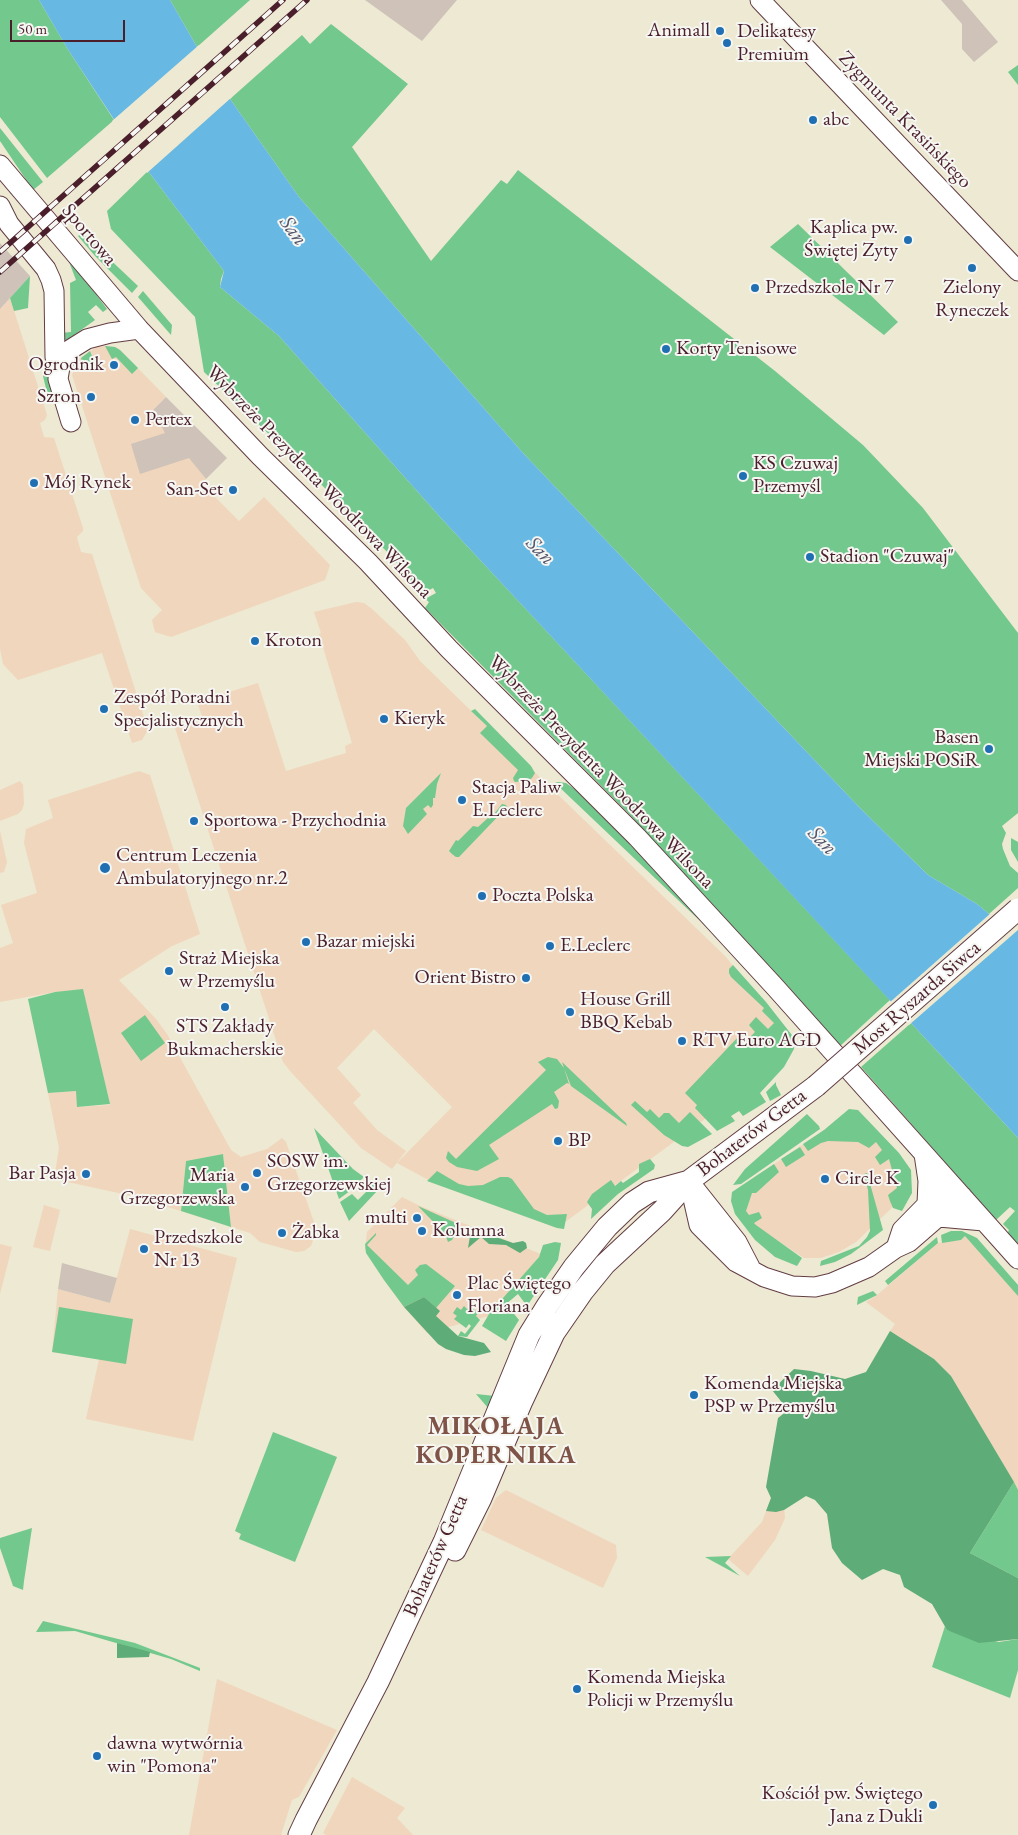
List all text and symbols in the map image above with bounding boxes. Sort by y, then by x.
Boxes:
scale bar [12,10,128,42]
text: 50 m [18,19,47,38]
place label: Animall [648,19,710,43]
place label: Delikatesy Premium [737,20,816,67]
marker: Animall [714,25,726,37]
marker: Delikatesy Premium [721,37,733,49]
street label: Zygmunta Krasińskiego [833,46,977,194]
place label: abc [823,108,849,132]
marker: abc [807,114,819,126]
street label: Sportowa [56,199,122,271]
water label: San [274,211,312,251]
place label: Kaplica pw. Świętej Zyty [804,216,898,263]
marker: Kaplica pw. Świętej Zyty [902,234,914,246]
marker: Zielony Ryneczek [966,262,978,274]
place label: Przedszkole Nr 7 [765,276,894,300]
place label: Zielony Ryneczek [935,276,1009,323]
marker: Przedszkole Nr 7 [749,282,761,294]
place label: Korty Tenisowe [676,337,797,361]
marker: Korty Tenisowe [660,343,672,355]
place label: Ogrodnik [29,353,104,377]
marker: Ogrodnik [108,359,120,371]
street label: Wybrzeże Prezydenta Woodrowa Wilsona [201,360,437,604]
place label: Szron [37,385,81,409]
marker: Szron [85,391,97,403]
place label: Pertex [145,408,192,432]
marker: Pertex [129,414,141,426]
place label: KS Czuwaj Przemyśl [753,452,838,499]
marker: KS Czuwaj Przemyśl [737,470,749,482]
place label: Mój Rynek [44,471,131,495]
marker: Mój Rynek [28,477,40,489]
place label: San-Set [166,478,223,502]
marker: San-Set [227,484,239,496]
water label: San [520,531,560,571]
place label: Stadion "Czuwaj" [820,545,954,569]
marker: Stadion "Czuwaj" [804,551,816,563]
place label: Kroton [265,629,322,653]
marker: Kroton [249,635,261,647]
street label: Wybrzeże Prezydenta Woodrowa Wilsona [483,650,719,894]
place label: Zespół Poradni Specjalistycznych [114,686,244,733]
marker: Zespół Poradni Specjalistycznych [98,703,110,715]
place label: Kieryk [394,707,445,731]
marker: Kieryk [378,713,390,725]
place label: Basen Miejski POSiR [864,726,979,773]
marker: Basen Miejski POSiR [983,743,995,755]
place label: Stacja Paliw E.Leclerc [472,776,561,823]
marker: Stacja Paliw E.Leclerc [456,794,468,806]
place label: Sportowa - Przychodnia [204,809,386,833]
marker: Sportowa - Przychodnia [188,815,200,827]
water label: San [802,821,842,861]
place label: Centrum Leczenia Ambulatoryjnego nr.2 [116,844,288,891]
marker: Centrum Leczenia Ambulatoryjnego nr.2 [98,861,112,875]
place label: Poczta Polska [492,884,594,908]
marker: Poczta Polska [476,890,488,902]
place label: Bazar miejski [316,930,415,954]
place label: E.Leclerc [560,934,631,958]
marker: Bazar miejski [300,936,312,948]
street label: Most Ryszarda Siwca [848,936,986,1060]
marker: E.Leclerc [544,940,556,952]
place label: Straż Miejska w Przemyślu [179,947,279,994]
marker: Straż Miejska w Przemyślu [163,965,175,977]
place label: Orient Bistro [415,966,516,990]
marker: Orient Bistro [520,972,532,984]
place label: House Grill BBQ Kebab [580,988,672,1035]
marker: STS Zakłady Bukmacherskie [219,1001,231,1013]
marker: House Grill BBQ Kebab [564,1006,576,1018]
place label: STS Zakłady Bukmacherskie [167,1015,283,1062]
place label: RTV Euro AGD [692,1029,821,1053]
marker: RTV Euro AGD [676,1035,688,1047]
street label: Bohaterów Getta [693,1084,811,1182]
place label: BP [568,1129,591,1153]
marker: BP [552,1135,564,1147]
place label: SOSW im. Grzegorzewskiej [267,1150,391,1197]
place label: Bar Pasja [9,1162,76,1186]
place label: Maria Grzegorzewska [120,1164,235,1211]
marker: SOSW im. Grzegorzewskiej [251,1167,263,1179]
place label: Circle K [835,1167,899,1191]
marker: Bar Pasja [80,1168,92,1180]
marker: Circle K [819,1173,831,1185]
marker: Maria Grzegorzewska [239,1181,251,1193]
place label: multi [365,1206,407,1230]
marker: multi [411,1212,423,1224]
place label: Kolumna [432,1219,505,1243]
place label: Żabka [292,1221,339,1245]
marker: Kolumna [416,1225,428,1237]
place label: Przedszkole Nr 13 [154,1226,243,1273]
marker: Żabka [276,1227,288,1239]
marker: Przedszkole Nr 13 [138,1243,150,1255]
place label: Plac Świętego Floriana [467,1272,571,1319]
marker: Plac Świętego Floriana [451,1289,463,1301]
place label: Komenda Miejska PSP w Przemyślu [704,1372,843,1419]
marker: Komenda Miejska PSP w Przemyślu [688,1389,700,1401]
district label: MIKOŁAJA KOPERNIKA [414,1412,578,1471]
street label: Bohaterów Getta [398,1491,474,1621]
place label: Komenda Miejska Policji w Przemyślu [587,1666,733,1713]
marker: Komenda Miejska Policji w Przemyślu [571,1683,583,1695]
place label: dawna wytwórnia win "Pomona" [107,1732,243,1779]
marker: dawna wytwórnia win "Pomona" [91,1750,103,1762]
place label: Kościół pw. Świętego Jana z Dukli [762,1782,923,1829]
marker: Kościół pw. Świętego Jana z Dukli [927,1799,939,1811]

